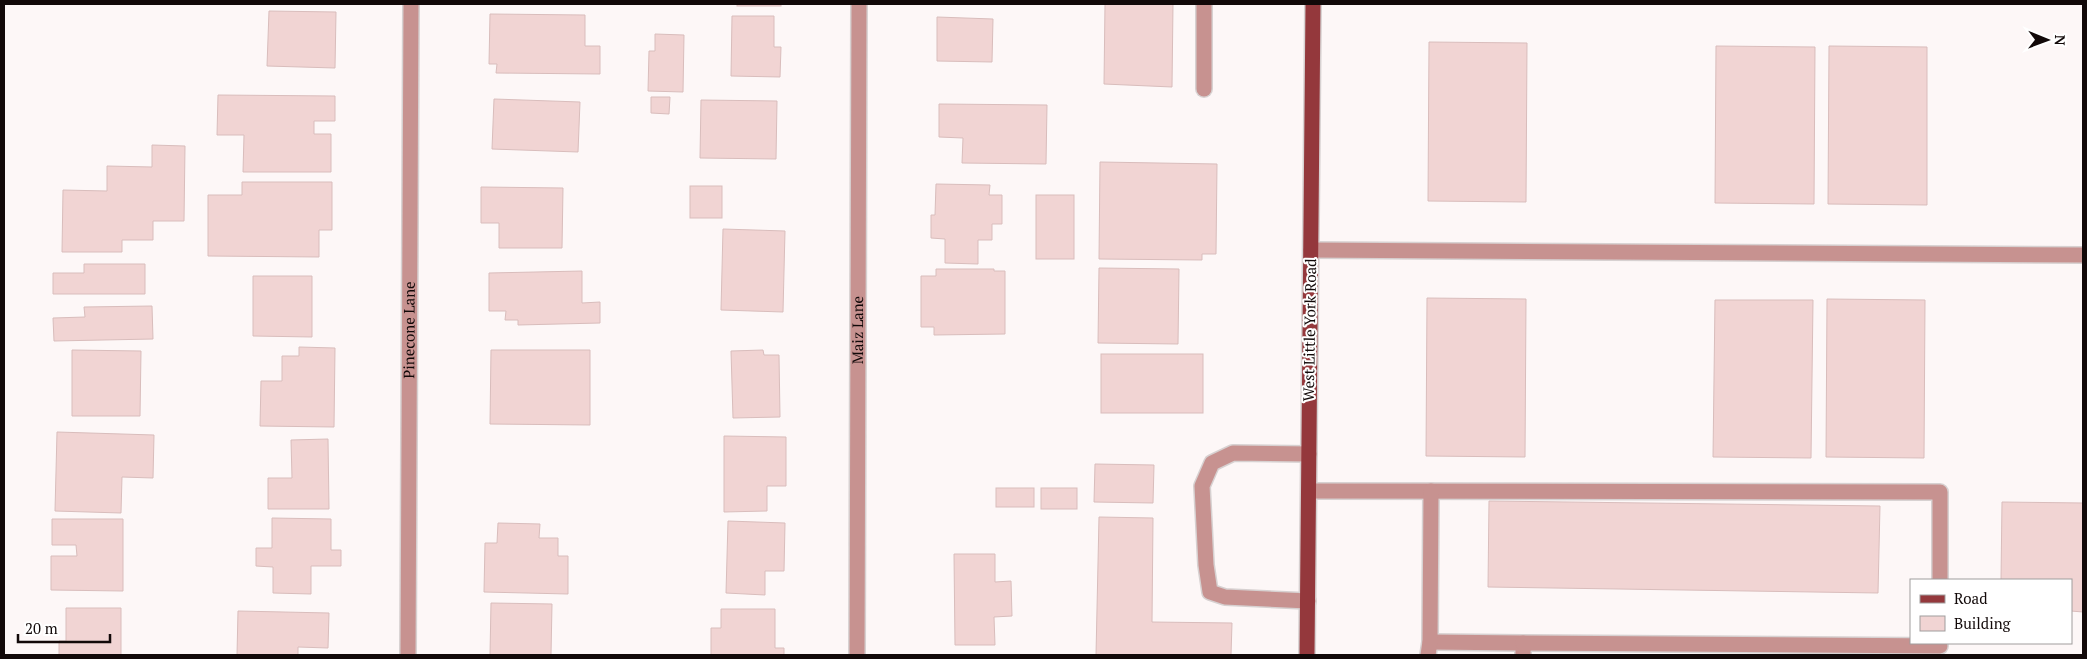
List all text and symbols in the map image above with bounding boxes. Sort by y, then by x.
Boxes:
north arrow [2022,15,2072,65]
text: N [2051,35,2070,46]
street label: West Little York Road [1298,258,1320,402]
street label: Pinecone Lane [398,281,419,379]
street label: Maiz Lane [847,296,867,364]
legend [1910,579,2072,644]
text: Road [1954,588,1987,608]
scale bar [18,612,110,644]
text: Building [1954,613,2012,633]
text: 20 m [25,618,58,638]

